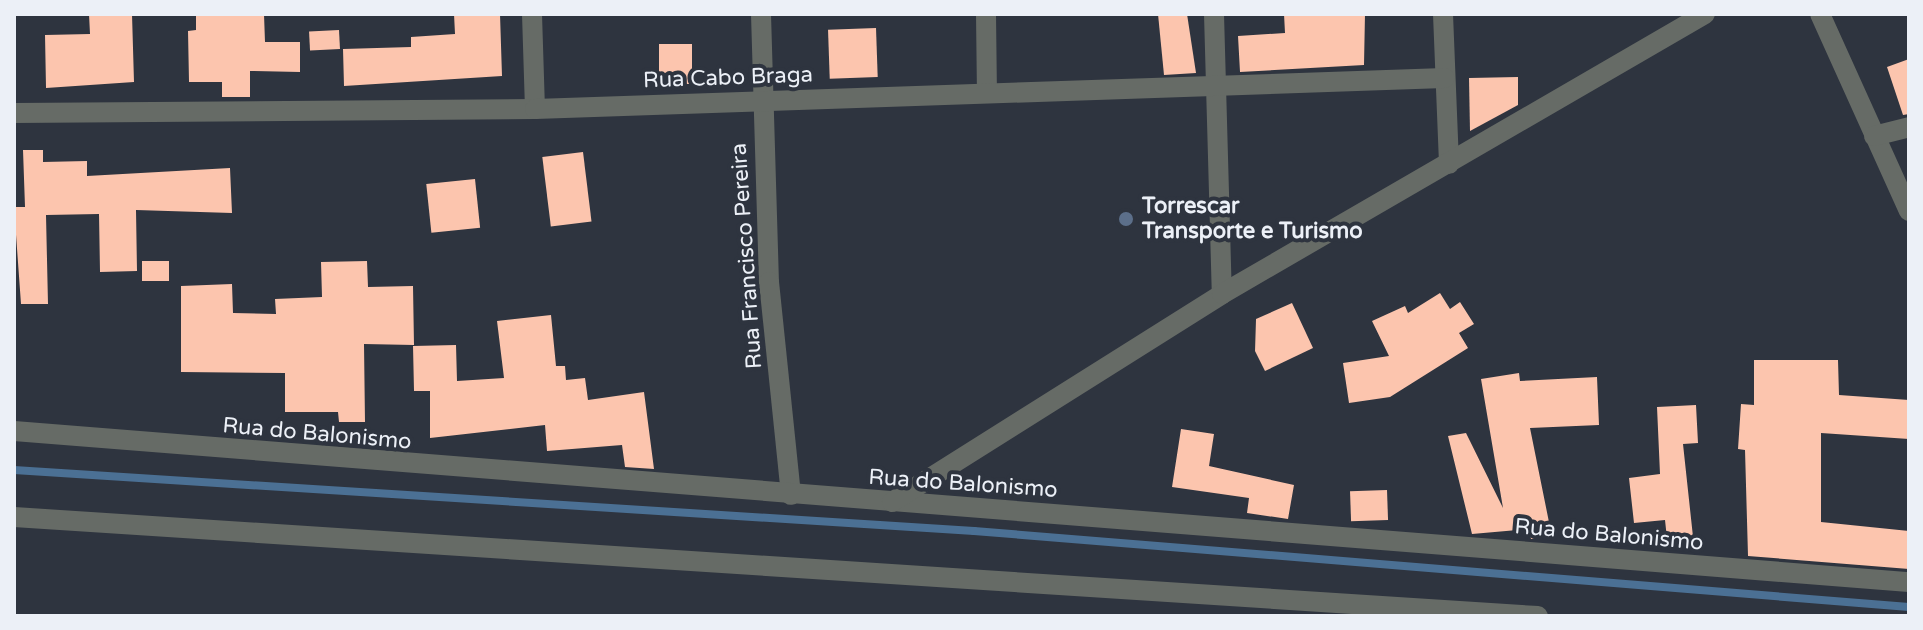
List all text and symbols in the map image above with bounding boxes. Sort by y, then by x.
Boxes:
street label: Rua Cabo Braga [643,62,813,94]
street label: Rua Francisco Pereira [726,142,768,370]
place label: Torrescar Transporte e Turismo [1142,193,1363,244]
marker: Torrescar Transporte e Turismo [1117,210,1135,228]
street label: Rua do Balonismo [221,413,413,455]
street label: Rua do Balonismo [868,464,1058,504]
street label: Rua do Balonismo [1513,514,1705,556]

